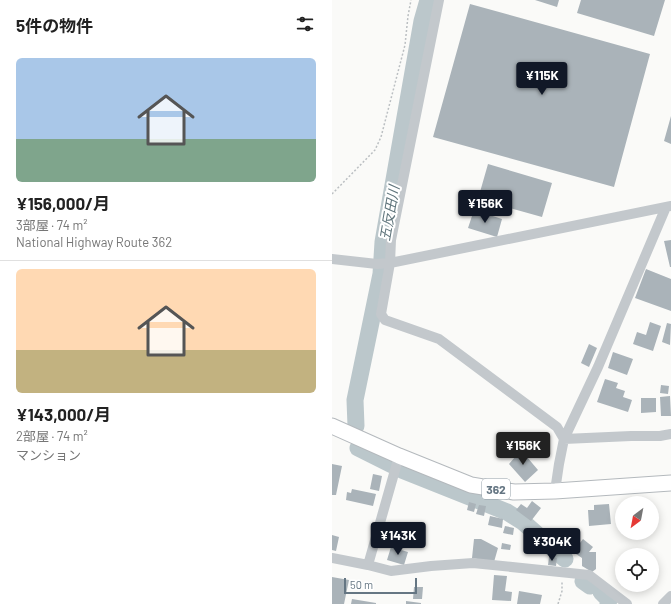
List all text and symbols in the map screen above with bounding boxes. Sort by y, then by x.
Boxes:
icon: filters [294,13,316,35]
text: 5件の物件 [16,15,93,35]
pin: ¥115K [514,62,570,96]
text: ¥115K [525,67,559,83]
icon: home [130,84,202,156]
water label: 五反田川 [376,182,403,242]
pin: ¥156K [457,190,513,224]
text: ¥156,000/月 [16,193,110,213]
text: ¥156K [467,195,503,211]
text: 3部屋 · 74 m² [16,217,88,233]
text: National Highway Route 362 [16,234,172,250]
icon: home [130,295,202,367]
text: ¥143,000/月 [16,404,111,424]
text: 2部屋 · 74 m² [16,428,88,444]
pin: ¥156K [495,432,551,466]
text: ¥156K [505,437,541,453]
text: マンション [16,447,81,463]
road number: 362 [482,479,510,499]
north arrow [615,496,659,540]
map controls [615,496,659,592]
pin: ¥143K [370,522,426,556]
text: ¥143K [380,527,416,543]
pin: ¥304K [524,528,580,562]
text: ¥304K [532,533,572,549]
button: locate [615,548,659,592]
scale bar [344,576,417,595]
text: 50 m [350,578,373,591]

